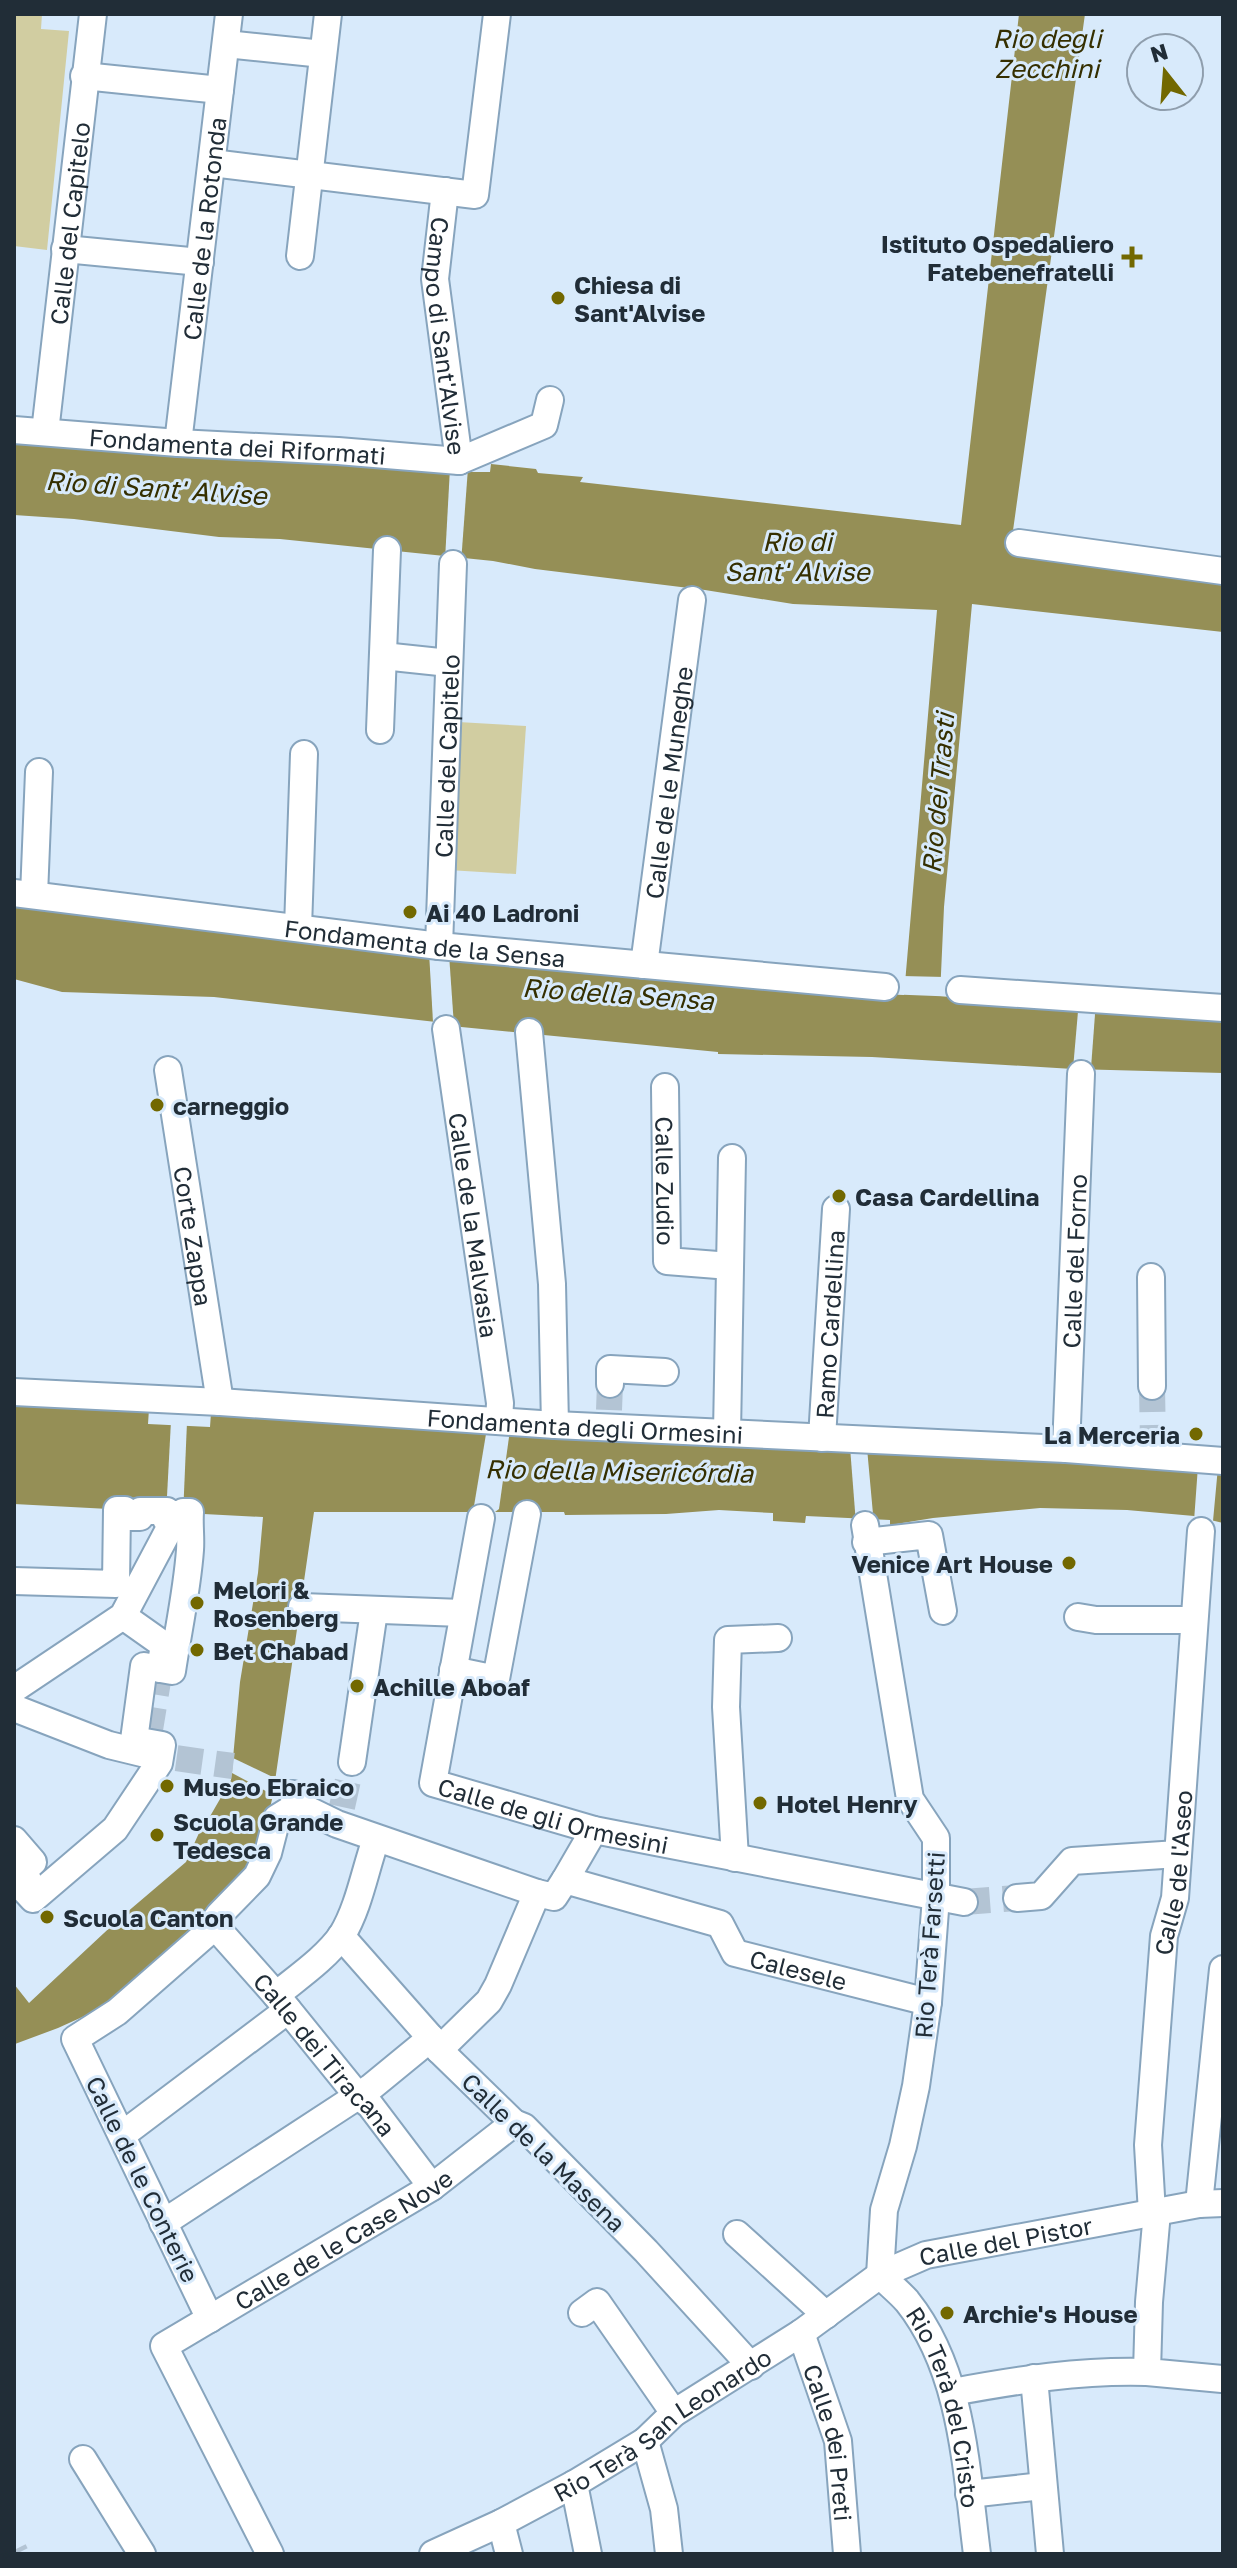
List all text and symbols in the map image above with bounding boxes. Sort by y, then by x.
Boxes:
water label: Rio degli Zecchini [992,23,1105,84]
north arrow [1125,32,1205,112]
text: N [1147,37,1171,68]
street label: Calle de la Rotonda [176,115,231,342]
street label: Calle del Capitelo [43,120,95,326]
street label: Campo di Sant'Alvise [420,215,473,457]
place label: Istituto Ospedaliero Fatebenefratelli [881,229,1114,286]
marker: Istituto Ospedaliero Fatebenefratelli [1121,246,1143,268]
place label: Chiesa di Sant'Alvise [574,270,705,327]
marker: Chiesa di Sant'Alvise [549,289,567,307]
street label: Fondamenta dei Riformati [88,422,387,469]
water label: Rio di Sant' Alvise [45,465,269,511]
water label: Rio di Sant' Alvise [724,526,871,587]
street label: Calle del Capitelo [428,654,464,858]
street label: Calle de le Muneghe [638,665,698,901]
water label: Rio dei Trasti [916,709,961,874]
place label: Ai 40 Ladroni [426,898,579,927]
marker: Ai 40 Ladroni [401,903,419,921]
street label: Fondamenta de la Sensa [283,912,567,972]
water label: Rio della Sensa [521,972,716,1016]
place label: carneggio [173,1091,289,1120]
marker: carneggio [148,1096,166,1114]
street label: Calle de la Malvasia [444,1110,505,1340]
street label: Calle Zudio [651,1116,681,1246]
street label: Corte Zappa [169,1164,219,1308]
street label: Calle del Forno [1056,1173,1091,1349]
place label: Casa Cardellina [855,1182,1039,1211]
marker: Casa Cardellina [830,1187,848,1205]
street label: Ramo Cardellina [809,1229,849,1419]
street label: Fondamenta degli Ormesini [426,1402,744,1448]
place label: La Merceria [1044,1420,1180,1449]
marker: La Merceria [1187,1425,1205,1443]
water label: Rio della Misericórdia [485,1453,755,1489]
place label: Venice Art House [851,1549,1053,1578]
marker: Venice Art House [1060,1554,1078,1572]
place label: Melori & Rosenberg [213,1575,339,1632]
marker: Melori & Rosenberg [188,1594,206,1612]
place label: Bet Chabad [213,1636,348,1665]
marker: Bet Chabad [188,1641,206,1659]
place label: Achille Aboaf [373,1672,530,1701]
marker: Achille Aboaf [348,1677,366,1695]
street label: Calle de gli Ormesini [435,1771,671,1859]
place label: Museo Ebraico [183,1772,354,1801]
marker: Museo Ebraico [158,1777,176,1795]
place label: Hotel Henry [776,1789,918,1818]
street label: Calle de l'Aseo [1148,1789,1197,1956]
marker: Hotel Henry [751,1794,769,1812]
place label: Scuola Grande Tedesca [173,1807,344,1864]
marker: Scuola Grande Tedesca [148,1826,166,1844]
street label: Rio Terà Farsetti [908,1851,950,2039]
place label: Scuola Canton [63,1903,234,1932]
marker: Scuola Canton [38,1908,56,1926]
street label: Calesele [747,1943,850,1995]
street label: Calle dei Tiracana [248,1966,402,2141]
street label: Calle de la Masena [456,2067,632,2237]
street label: Calle de le Conterie [81,2071,205,2287]
street label: Calle de le Case Nove [229,2162,458,2315]
street label: Calle del Pistor [917,2210,1095,2271]
place label: Archie's House [963,2299,1138,2328]
street label: Rio Terà del Cristo [901,2301,986,2509]
marker: Archie's House [938,2304,956,2322]
street label: Rio Terà San Leonardo [548,2341,776,2507]
street label: Calle dei Preti [798,2360,859,2522]

